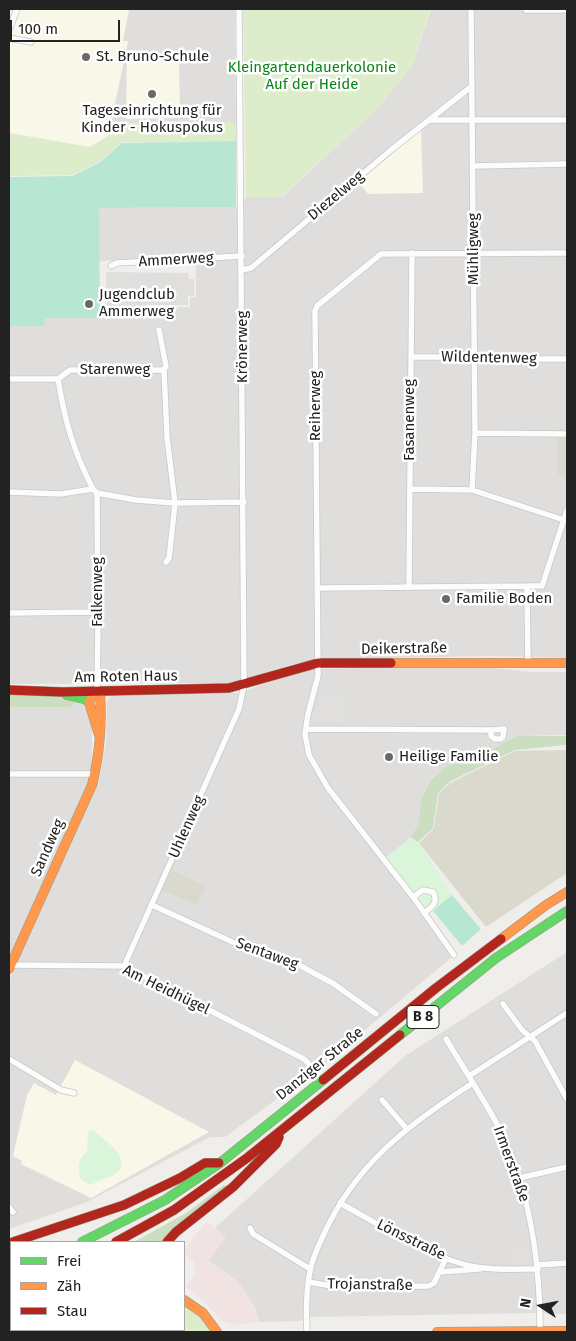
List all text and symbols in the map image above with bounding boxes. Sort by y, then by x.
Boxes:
scale bar [12,10,122,42]
text: 100 m [18,20,58,38]
place label: St. Bruno-Schule [96,48,209,66]
marker: St. Bruno-Schule [80,51,92,63]
park label: Kleingartendauerkolonie Auf der Heide [228,59,396,94]
marker: Tageseinrichtung für Kinder - Hokuspokus [146,88,158,100]
place label: Tageseinrichtung für Kinder - Hokuspokus [81,102,223,137]
street label: Diezelweg [304,167,368,225]
street label: Mühligweg [465,213,483,285]
street label: Ammerweg [138,249,214,271]
place label: Jugendclub Ammerweg [99,286,175,321]
marker: Jugendclub Ammerweg [83,298,95,310]
street label: Krönerweg [234,311,252,383]
street label: Wildentenweg [441,348,537,368]
street label: Starenweg [80,361,150,379]
street label: Reiherweg [307,371,325,441]
street label: Fasanenweg [401,379,419,461]
street label: Falkenweg [89,557,107,627]
place label: Familie Boden [456,590,552,608]
marker: Familie Boden [440,593,452,605]
street label: Deikerstraße [361,639,447,659]
street label: Am Roten Haus [74,667,178,687]
place label: Heilige Familie [399,748,498,766]
marker: Heilige Familie [383,751,395,763]
street label: Uhlenweg [165,793,209,861]
street label: Sandweg [27,817,69,879]
street label: Sentaweg [233,934,301,974]
street label: Am Heidhügel [120,961,212,1019]
road number: B 8 [407,1006,439,1028]
street label: Danziger Straße [273,1023,367,1105]
street label: Irmerstraße [489,1123,533,1205]
street label: Lönsstraße [374,1216,448,1264]
legend [10,1241,185,1331]
text: Frei [57,1252,82,1270]
street label: Trojanstraße [327,1275,413,1295]
text: Zäh [57,1277,82,1295]
north arrow [516,1281,566,1331]
text: N [517,1297,535,1309]
text: Stau [57,1302,87,1320]

